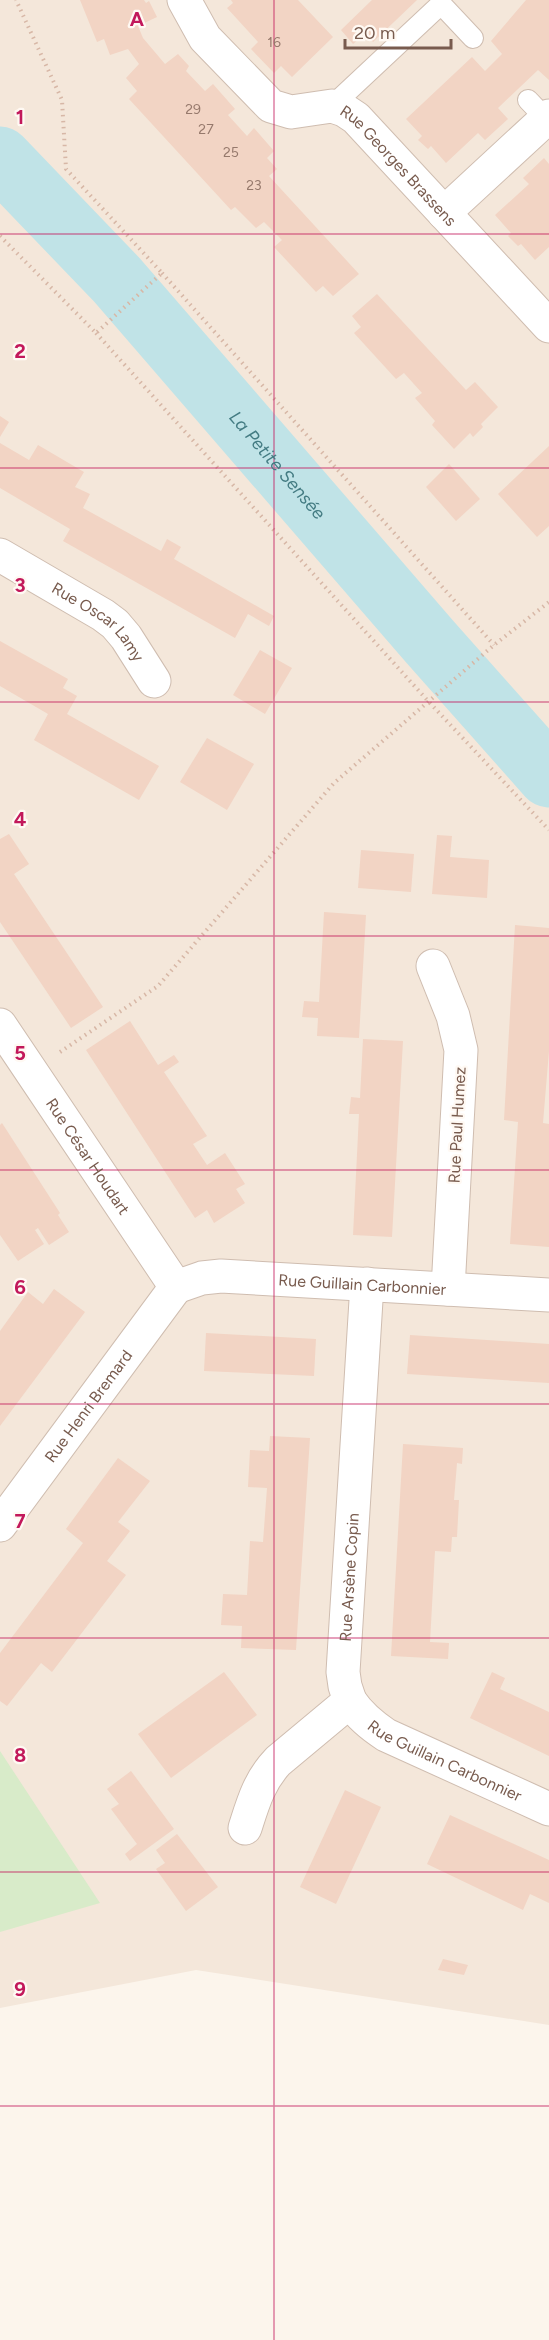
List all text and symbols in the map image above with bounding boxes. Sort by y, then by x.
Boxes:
text: A [130,7,145,31]
scale bar [345,12,452,50]
text: 20 m [354,22,395,44]
house number: 16 [267,34,281,51]
house number: 29 [185,101,201,118]
street label: Rue Georges Brassens [337,101,461,230]
text: 1 [16,105,24,129]
house number: 27 [198,121,214,138]
house number: 25 [223,144,239,161]
house number: 23 [246,177,262,194]
text: 2 [14,339,26,363]
water label: La Petite Sensée [224,407,330,524]
text: 3 [14,573,26,597]
street label: Rue Oscar Lamy [49,578,149,665]
text: 4 [14,807,27,831]
text: 5 [14,1041,26,1065]
street label: Rue Paul Humez [444,1066,470,1184]
street label: Rue César Houdart [42,1094,134,1218]
street label: Rue Guillain Carbonnier [278,1270,447,1299]
text: 6 [14,1275,26,1299]
street label: Rue Henri Bremard [40,1346,136,1466]
text: 7 [14,1509,26,1533]
street label: Rue Arsène Copin [335,1512,362,1642]
street label: Rue Guillain Carbonnier [364,1716,525,1805]
text: 8 [14,1743,26,1767]
text: 9 [14,1977,26,2001]

